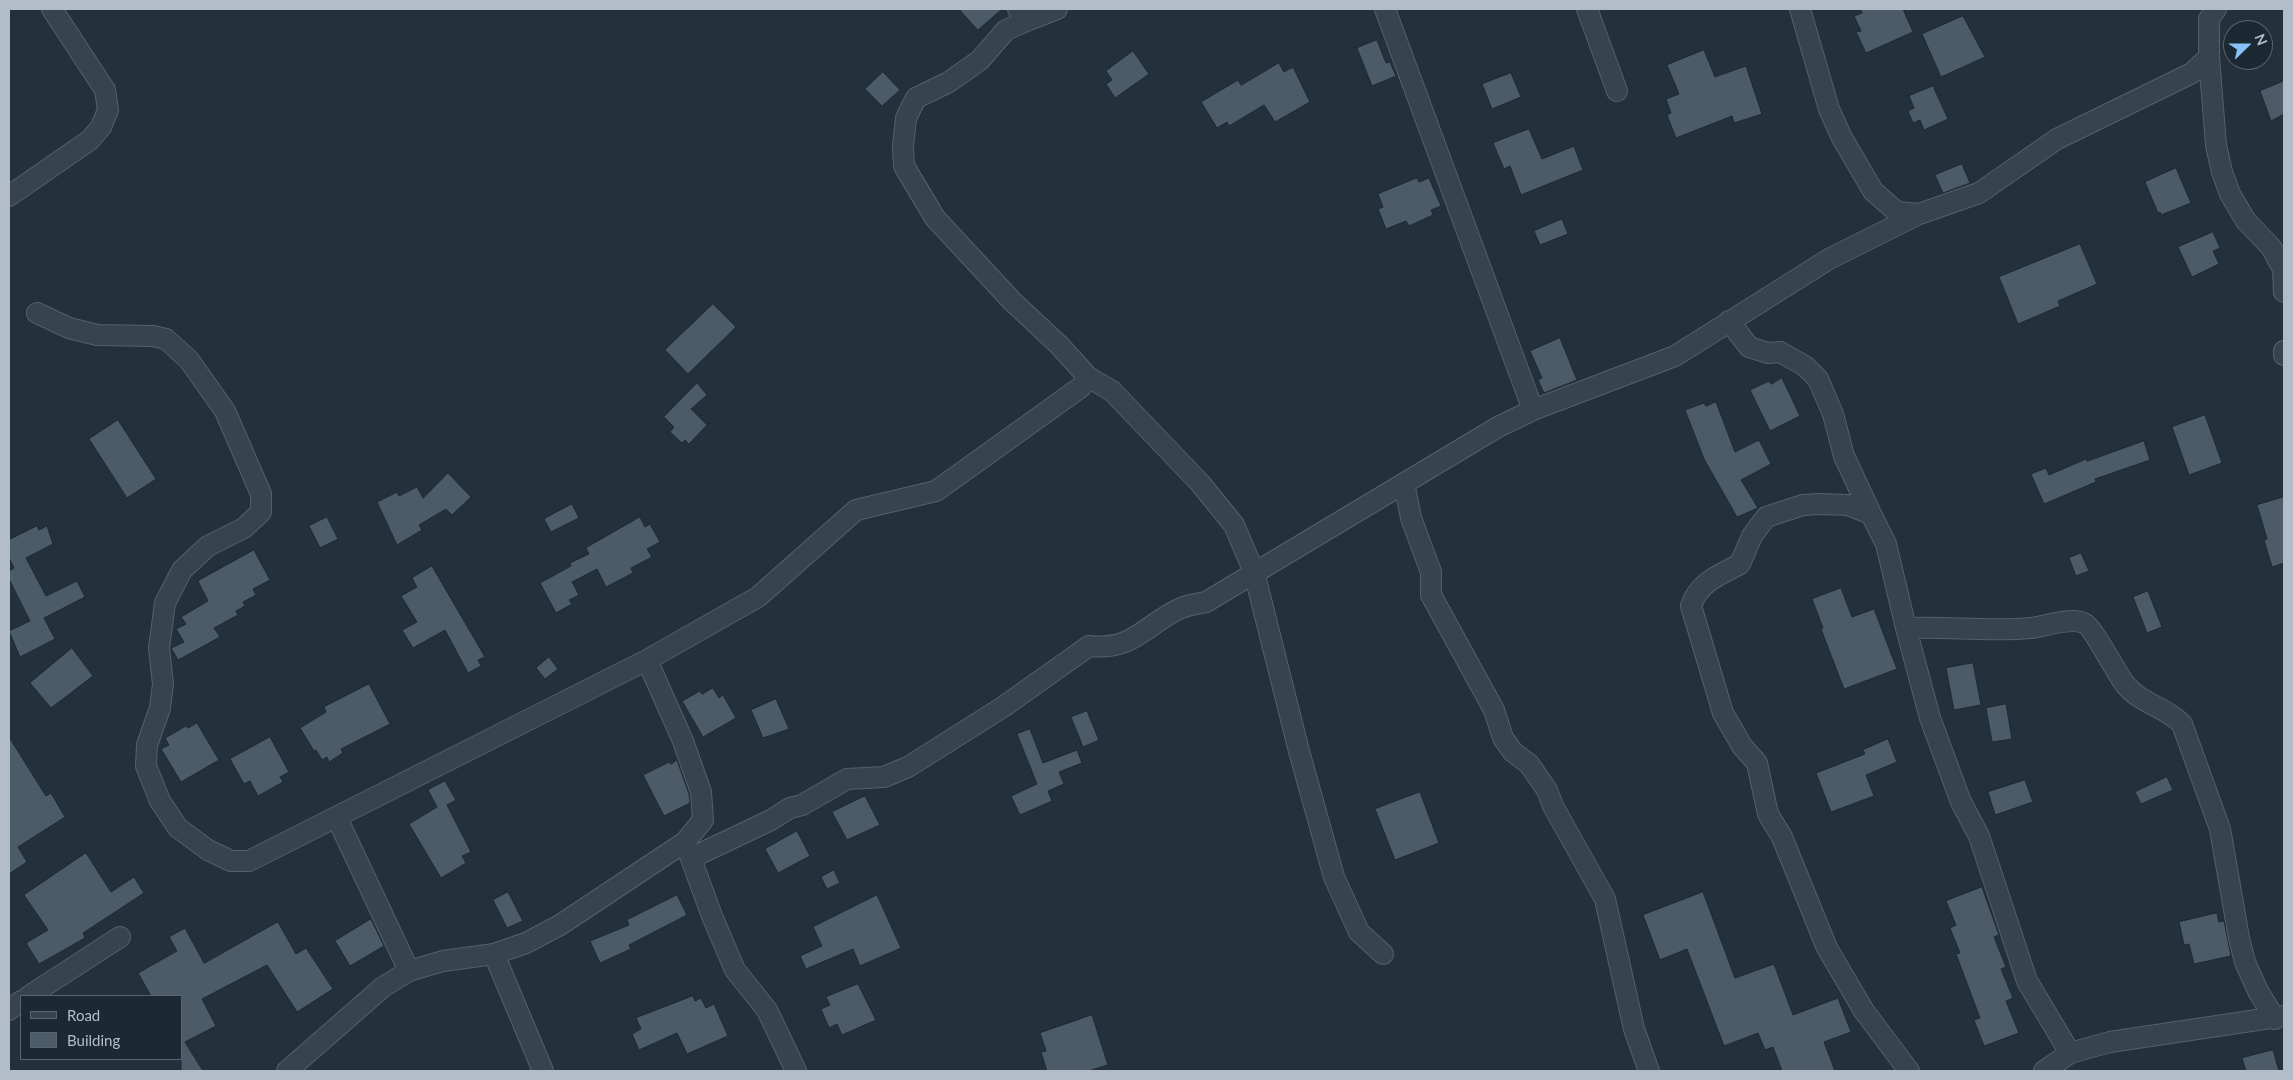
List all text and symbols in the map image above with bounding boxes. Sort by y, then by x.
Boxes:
north arrow [2223,20,2273,70]
text: N [2252,31,2271,48]
legend [20,995,182,1060]
text: Road [67,1006,100,1024]
text: Building [67,1031,120,1049]

